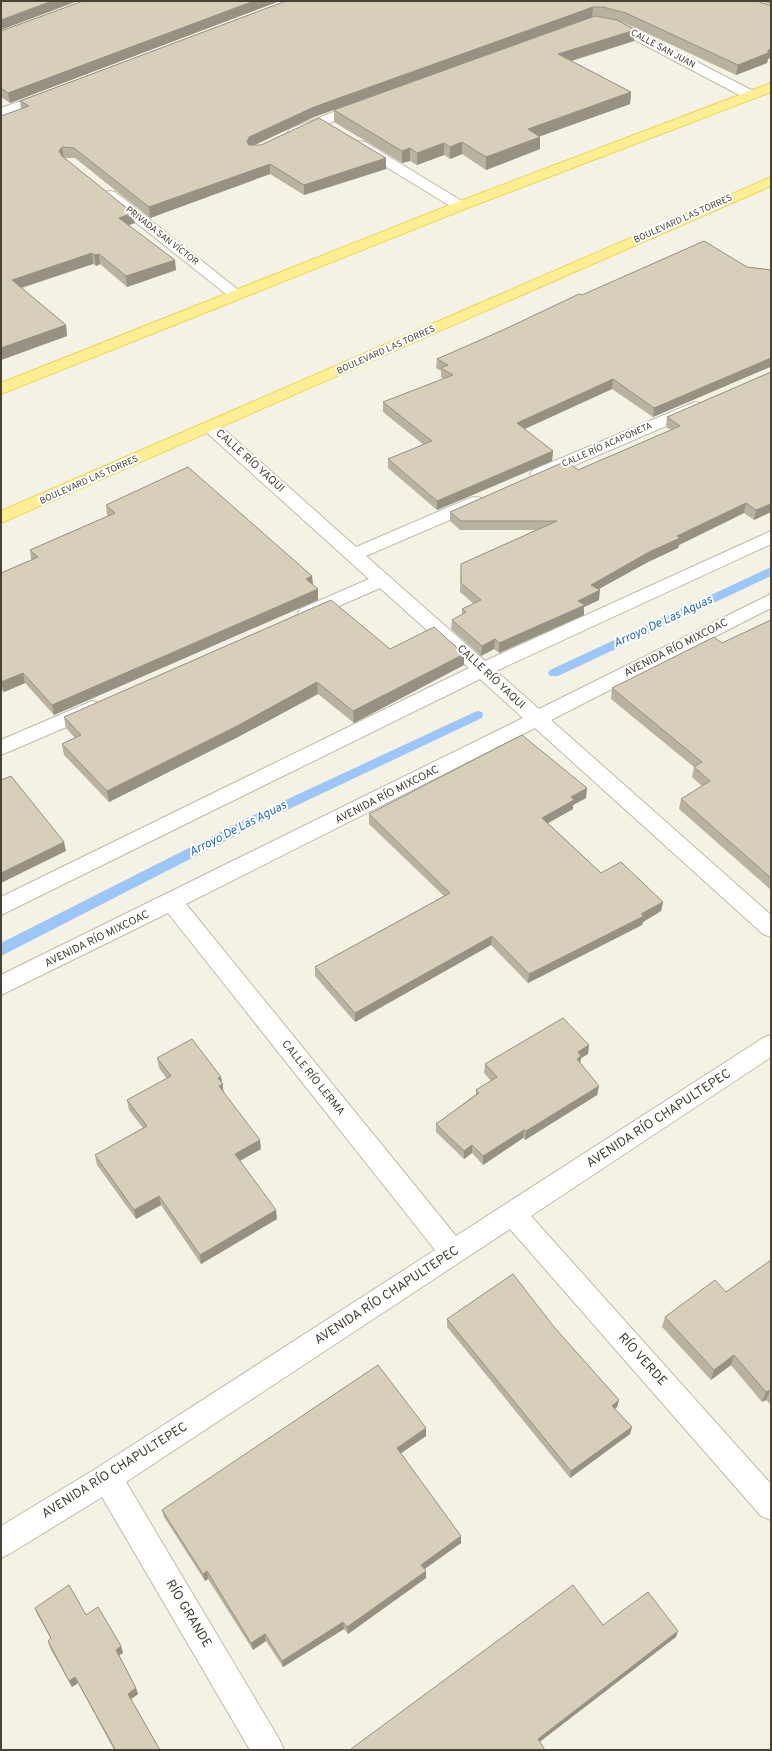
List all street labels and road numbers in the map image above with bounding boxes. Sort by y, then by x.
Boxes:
street label: CALLE SAN JUAN [629,27,697,71]
street label: BOULEVARD LAS TORRES [632,192,734,246]
street label: PRIVADA SAN VÍCTOR [123,203,201,268]
street label: BOULEVARD LAS TORRES [335,323,437,377]
street label: CALLE RÍO ACAPONETA [560,419,654,470]
street label: CALLE RÍO YAQUI [213,426,288,496]
street label: BOULEVARD LAS TORRES [38,453,140,507]
street label: AVENIDA RÍO MIXCOAC [621,615,730,680]
street label: CALLE RÍO YAQUI [454,641,529,712]
street label: AVENIDA RÍO MIXCOAC [332,762,441,827]
street label: AVENIDA RÍO MIXCOAC [42,907,152,970]
street label: CALLE RÍO LERMA [278,1037,348,1118]
street label: AVENIDA RÍO CHAPULTEPEC [583,1065,734,1172]
street label: AVENIDA RÍO CHAPULTEPEC [311,1242,462,1349]
street label: RÍO VERDE [614,1329,671,1390]
street label: AVENIDA RÍO CHAPULTEPEC [38,1418,191,1523]
street label: RÍO GRANDE [161,1576,216,1651]

